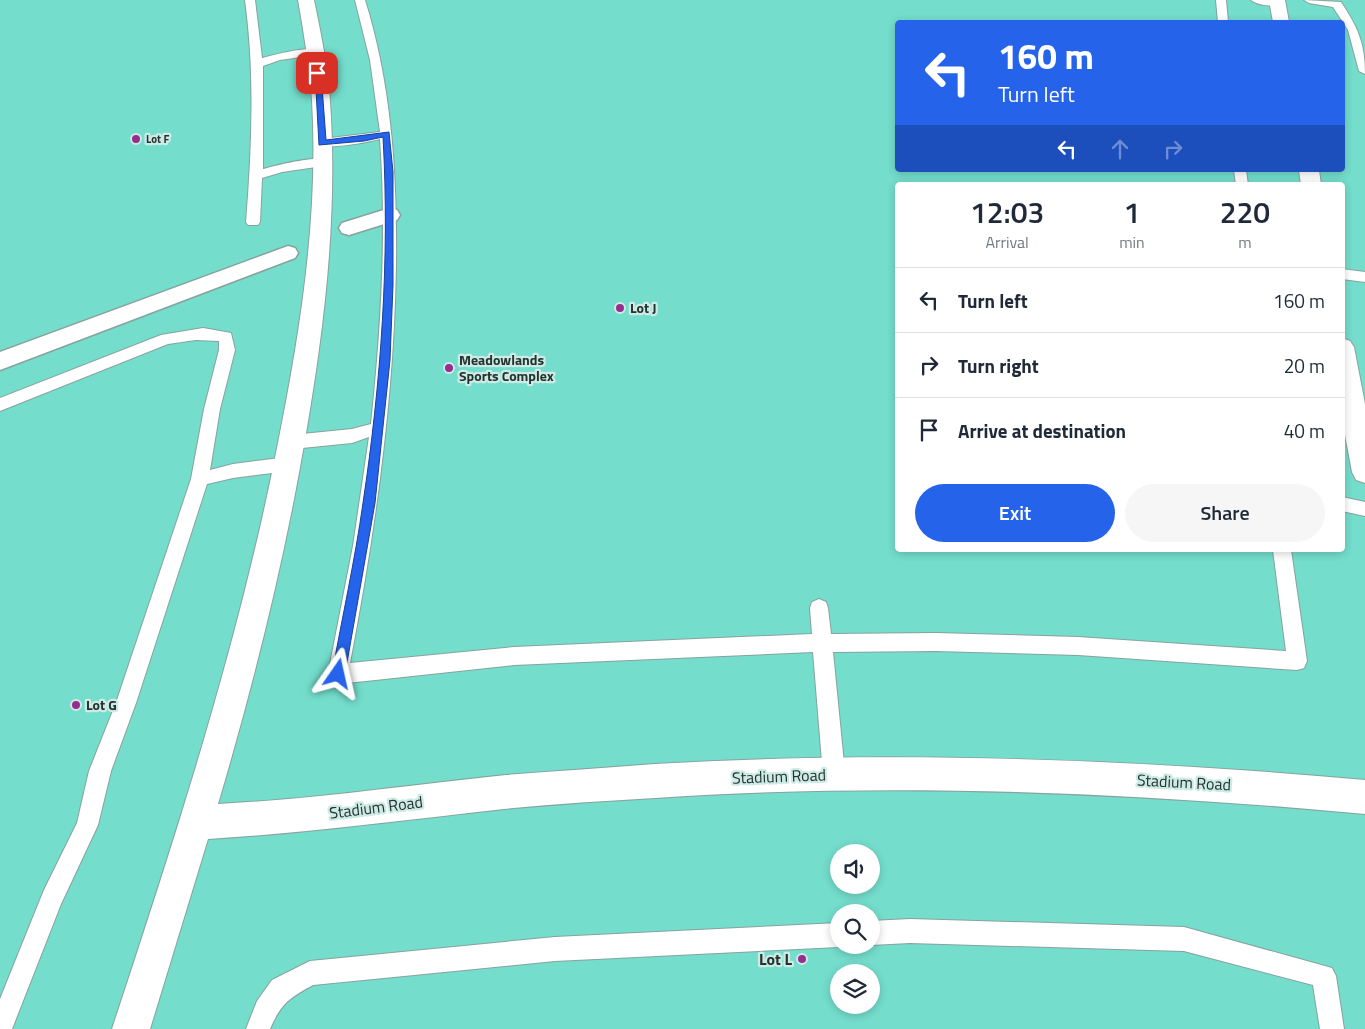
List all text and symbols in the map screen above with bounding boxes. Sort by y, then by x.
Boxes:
text: 160 m [998,29,1094,83]
icon: left [915,40,980,105]
pin [296,52,338,94]
icon: arrive [303,59,331,87]
text: Turn left [998,77,1075,111]
place label: Lot F [146,131,169,147]
marker: Lot F [130,133,142,145]
icon: left [1053,135,1081,163]
icon: ahead [1106,135,1134,163]
icon: right [1159,135,1187,163]
text: 12:03 [970,189,1044,235]
text: 1 [1124,189,1140,235]
text: 220 [1220,189,1270,235]
text: Arrival [985,230,1029,254]
text: min [1119,230,1145,254]
text: m [1238,230,1252,254]
icon: left [915,286,943,314]
text: Turn left [958,286,1028,315]
text: 160 m [1273,286,1325,315]
place label: Lot J [630,297,656,318]
marker: Lot J [614,302,626,314]
place label: Meadowlands Sports Complex [459,349,554,386]
icon: right [915,351,943,379]
text: Turn right [958,351,1039,380]
text: 20 m [1284,351,1325,380]
marker: Meadowlands Sports Complex [443,362,455,374]
icon: arrive [915,416,943,444]
text: Arrive at destination [958,416,1126,445]
text: 40 m [1284,416,1325,445]
button: Exit [915,484,1115,542]
button: Share [1125,484,1325,542]
position arrow [311,647,363,699]
place label: Lot G [86,694,117,715]
marker: Lot G [70,699,82,711]
street label: Stadium Road [732,762,826,790]
street label: Stadium Road [1136,768,1232,796]
street label: Stadium Road [328,789,424,825]
map controls [830,844,880,1014]
button: sound [830,844,880,894]
button: search [830,904,880,954]
place label: Lot L [759,947,792,971]
marker: Lot L [796,953,808,965]
button: layers [830,964,880,1014]

